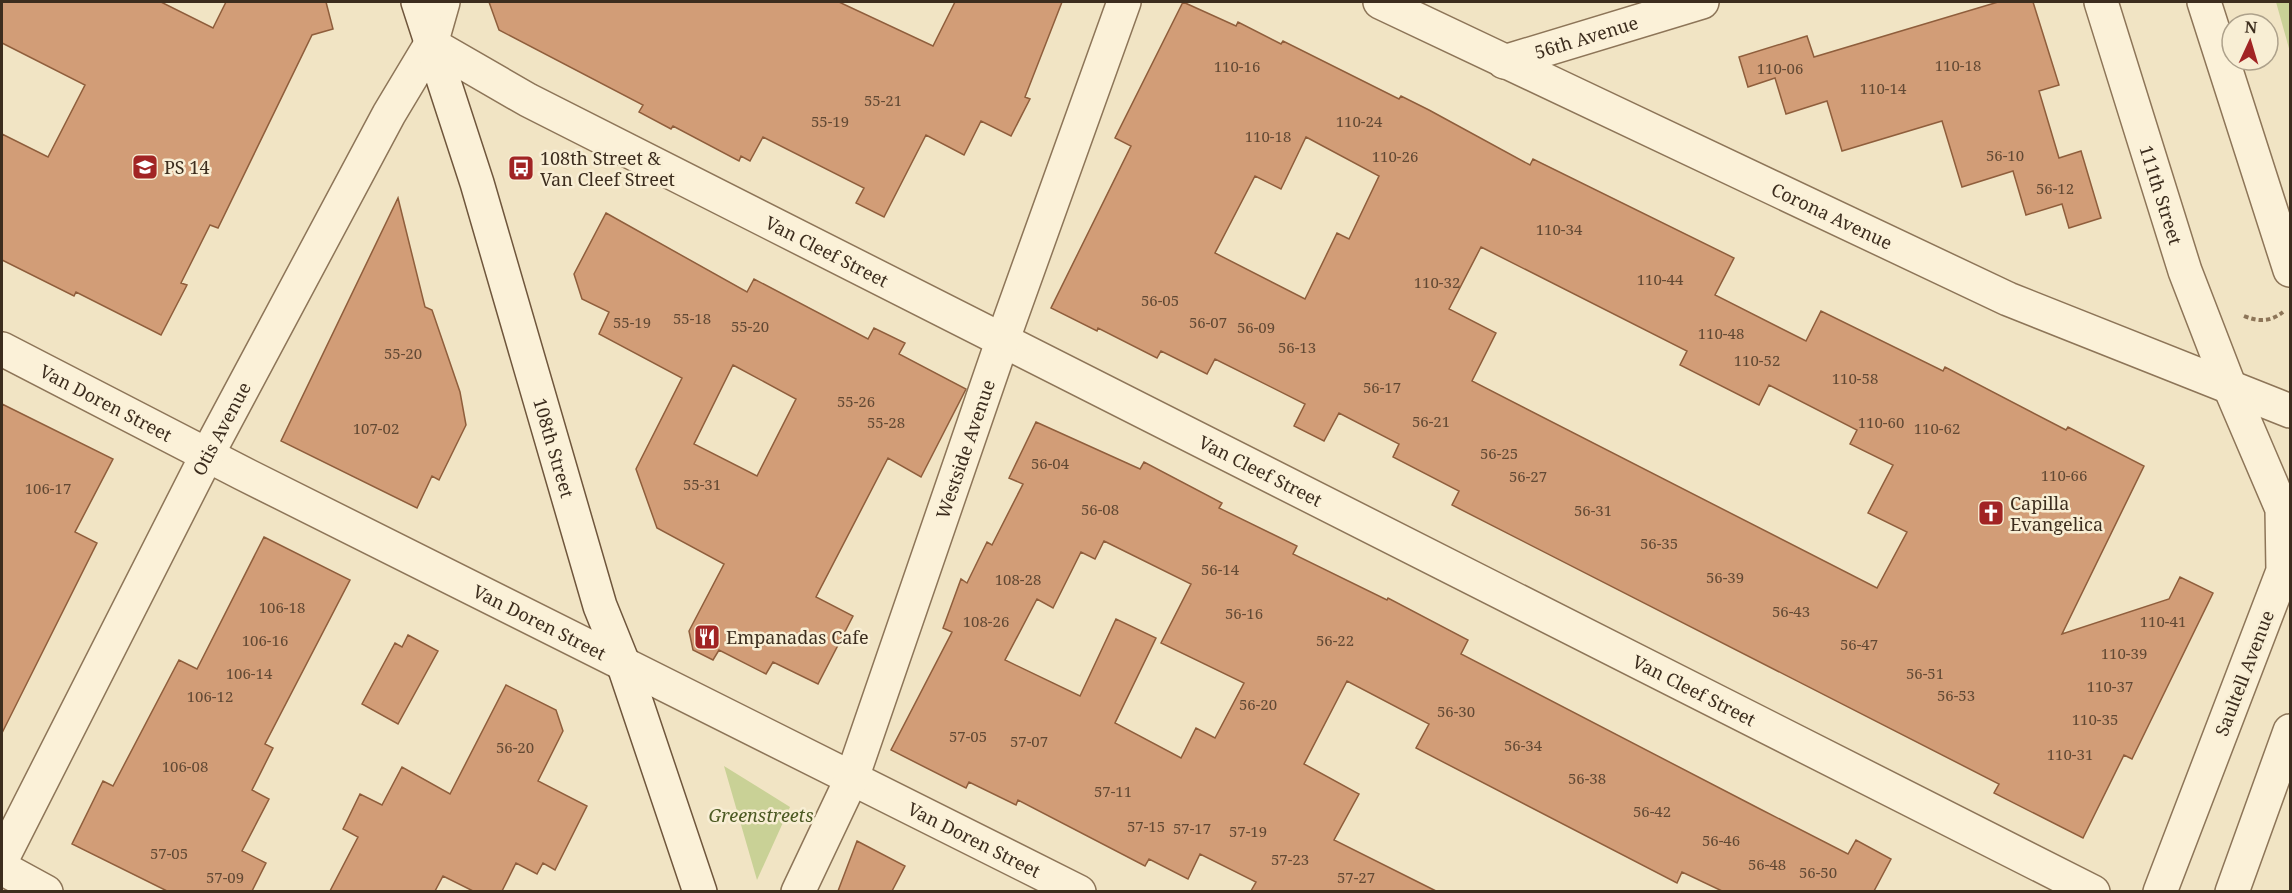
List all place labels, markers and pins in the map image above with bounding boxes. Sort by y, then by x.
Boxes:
place label: 108th Street & Van Cleef Street [540,146,675,191]
school or university icon: PS 14 [130,152,160,182]
bus stop icon: 108th Street & Van Cleef Street [506,153,536,183]
place label: PS 14 [164,155,209,179]
place label: Capilla Evangelica [2010,491,2103,536]
church icon: Capilla Evangelica [1976,498,2006,528]
restaurant icon: Empanadas Cafe [692,622,722,652]
place label: Empanadas Cafe [726,625,869,649]

